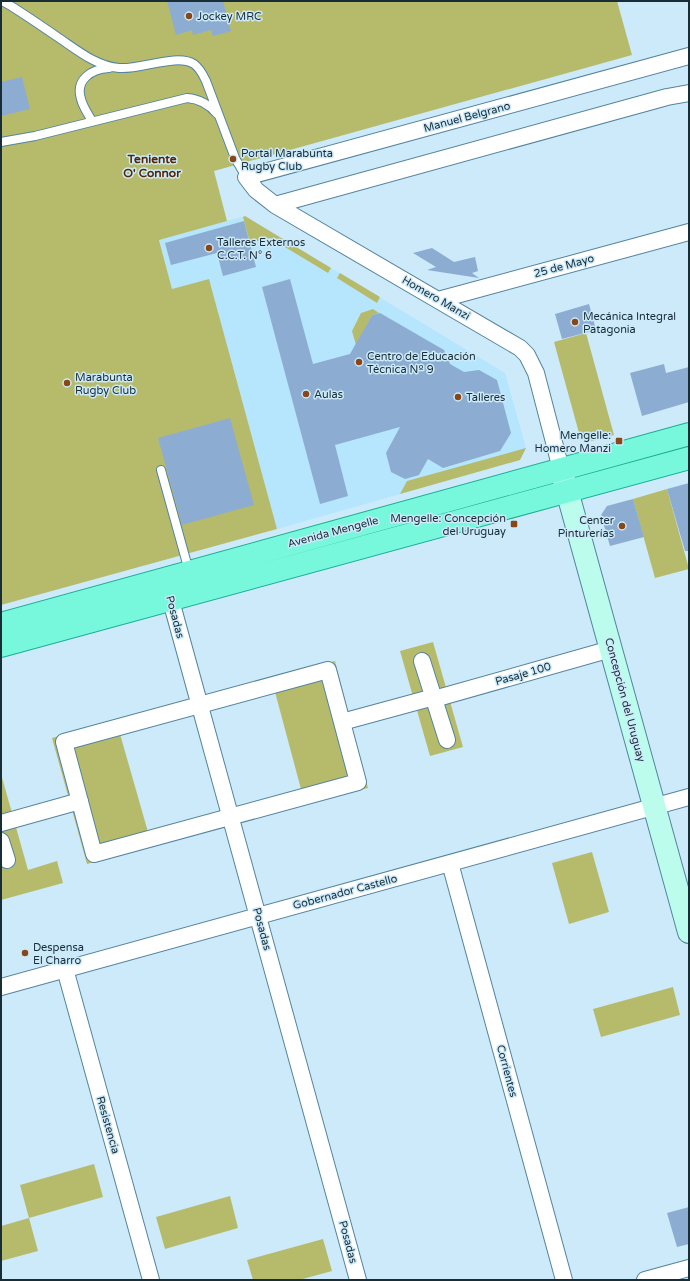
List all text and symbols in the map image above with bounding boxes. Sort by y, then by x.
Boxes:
place label: Jockey MRC [197,10,262,23]
marker: Jockey MRC [184,11,194,21]
street label: Manuel Belgrano [422,99,512,135]
place label: Portal Marabunta Rugby Club [241,147,333,173]
district label: Teniente O' Connor [123,152,181,180]
marker: Portal Marabunta Rugby Club [228,154,238,164]
place label: Talleres Externos C.C.T. N° 6 [217,236,305,262]
marker: Talleres Externos C.C.T. N° 6 [204,243,214,253]
street label: 25 de Mayo [532,252,596,280]
street label: Homero Manzi [400,273,472,323]
place label: Mecánica Integral Patagonia [583,310,676,336]
marker: Mecánica Integral Patagonia [570,317,580,327]
place label: Centro de Educación Técnica Nº 9 [367,350,476,376]
marker: Centro de Educación Técnica Nº 9 [354,357,364,367]
place label: Marabunta Rugby Club [75,371,136,397]
marker: Marabunta Rugby Club [62,378,72,388]
place label: Aulas [314,388,343,401]
marker: Aulas [301,389,311,399]
place label: Talleres [466,391,505,404]
marker: Talleres [453,392,463,402]
place label: Mengelle: Homero Manzi [535,429,611,455]
marker: Mengelle: Homero Manzi [614,436,624,446]
place label: Mengelle: Concepción del Uruguay [390,512,506,538]
street label: Avenida Mengelle [286,514,380,550]
place label: Center Pinturerías [558,514,615,540]
marker: Mengelle: Concepción del Uruguay [509,519,519,529]
marker: Center Pinturerías [617,521,627,531]
street label: Posadas [163,594,187,640]
street label: Concepción del Uruguay [602,636,648,764]
street label: Pasaje 100 [494,660,552,688]
street label: Gobernador Castello [291,872,399,912]
street label: Posadas [250,906,274,952]
place label: Despensa El Charro [33,941,84,967]
marker: Despensa El Charro [20,948,30,958]
street label: Corrientes [494,1043,520,1099]
street label: Resistencia [94,1095,122,1155]
street label: Posadas [336,1219,360,1265]

